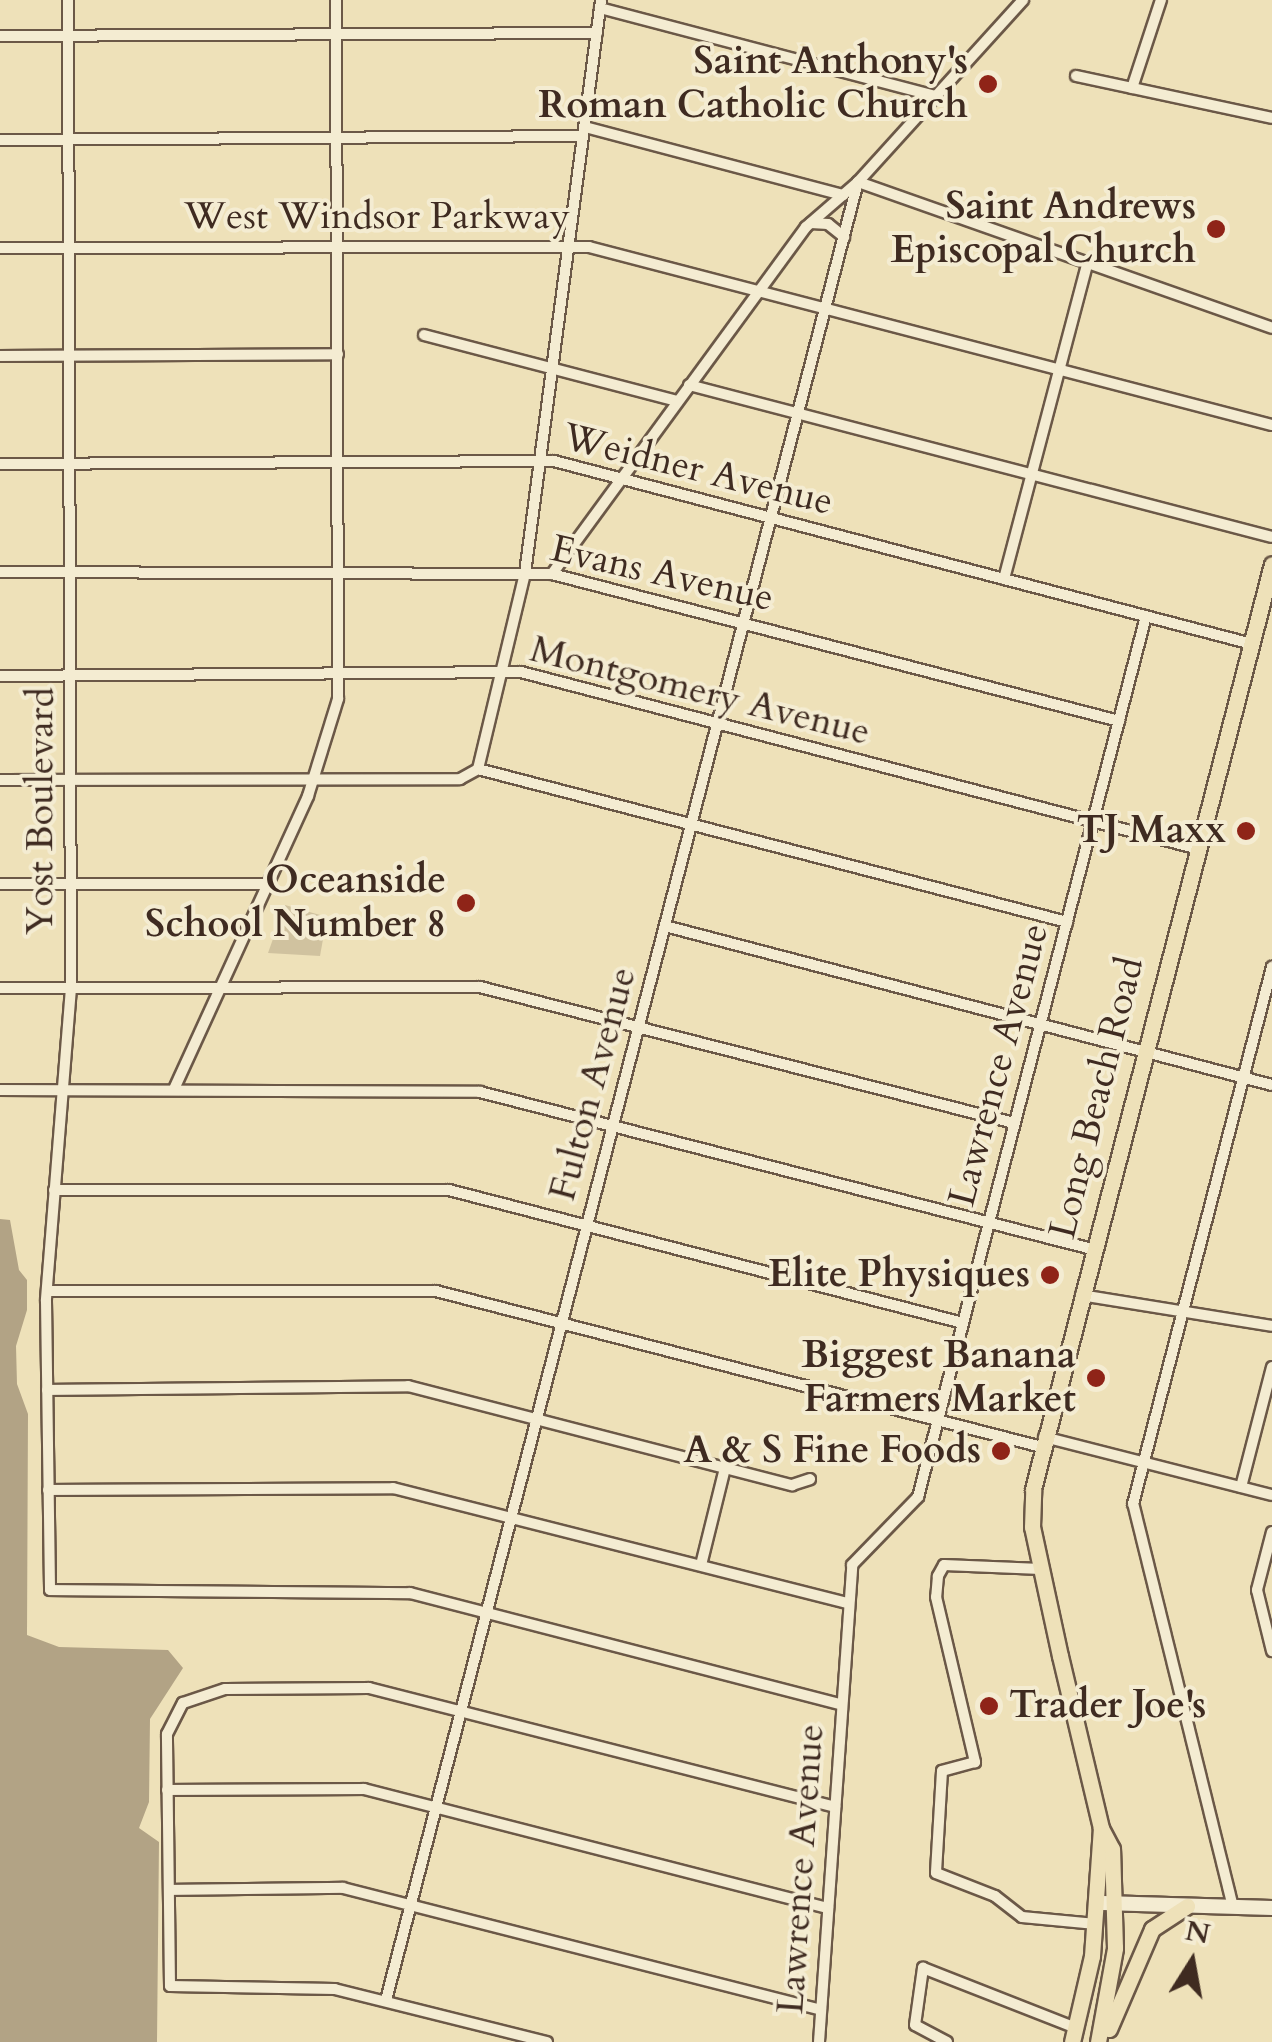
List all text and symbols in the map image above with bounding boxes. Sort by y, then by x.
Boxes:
place label: Saint Anthony's Roman Catholic Church [538,39,968,128]
marker: Saint Anthony's Roman Catholic Church [977,73,999,95]
place label: Saint Andrews Episcopal Church [891,184,1196,274]
street label: West Windsor Parkway [184,194,570,240]
marker: Saint Andrews Episcopal Church [1205,218,1227,240]
street label: Weidner Avenue [558,414,838,526]
street label: Evans Avenue [546,526,778,622]
street label: Montgomery Avenue [525,627,875,755]
street label: Yost Boulevard [18,687,64,935]
place label: TJ Maxx [1076,808,1226,854]
marker: TJ Maxx [1235,820,1257,842]
place label: Oceanside School Number 8 [145,858,446,948]
marker: Oceanside School Number 8 [455,892,477,914]
street label: Lawrence Avenue [939,919,1059,1211]
street label: Long Beach Road [1040,953,1154,1243]
street label: Fulton Avenue [540,962,646,1206]
place label: Elite Physiques [768,1252,1030,1298]
marker: Elite Physiques [1039,1264,1061,1286]
place label: Biggest Banana Farmers Market [802,1333,1076,1422]
marker: Biggest Banana Farmers Market [1085,1367,1107,1389]
place label: A & S Fine Foods [683,1428,981,1474]
marker: A & S Fine Foods [990,1440,1012,1462]
place label: Trader Joe's [1009,1683,1206,1729]
marker: Trader Joe's [978,1695,1000,1717]
street label: Lawrence Avenue [768,1722,834,2016]
north arrow [1142,1912,1242,2012]
text: N [1182,1912,1213,1954]

